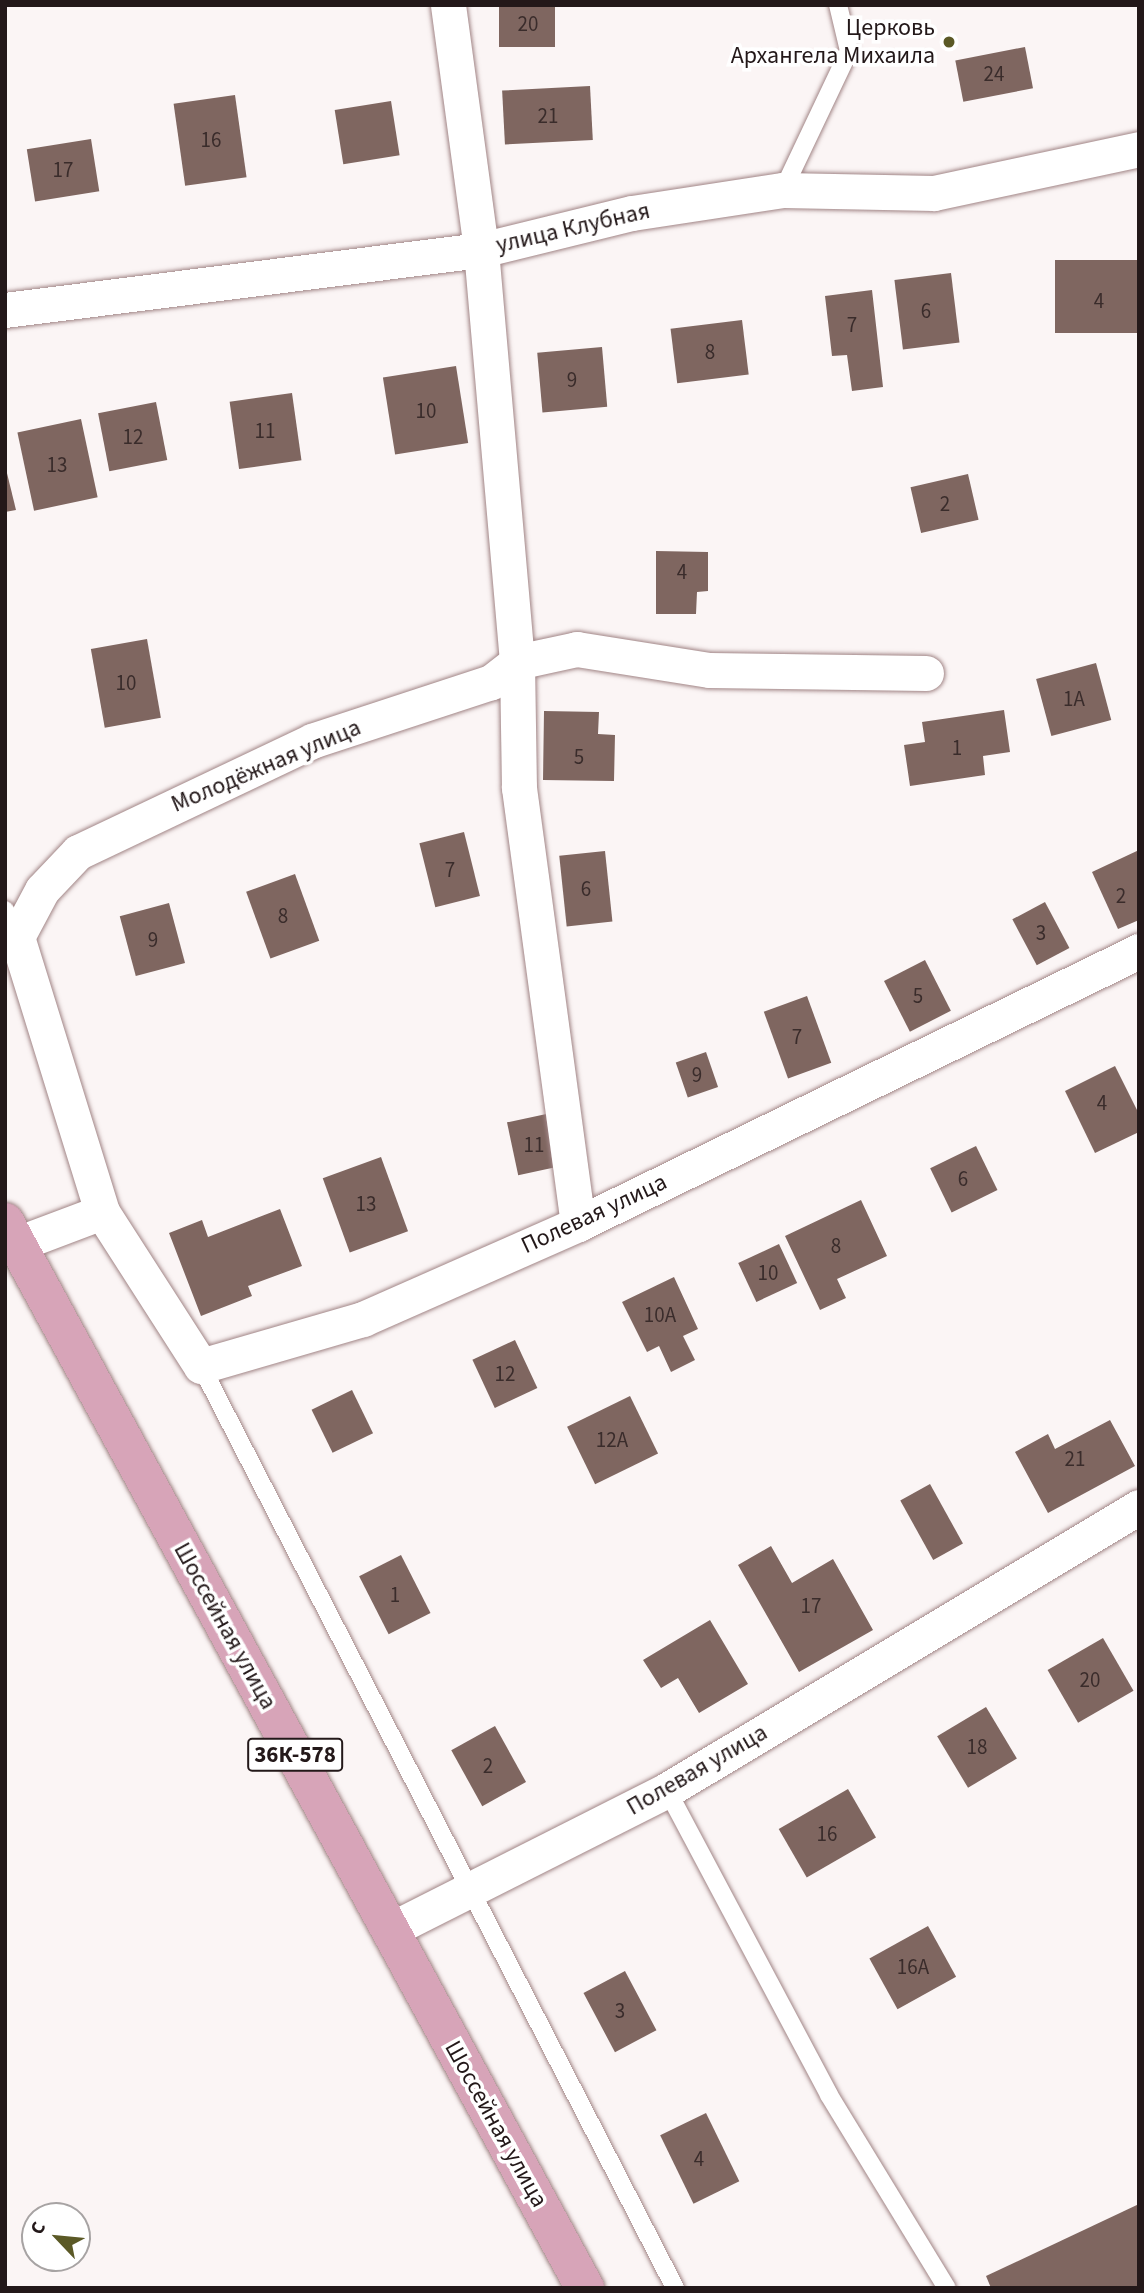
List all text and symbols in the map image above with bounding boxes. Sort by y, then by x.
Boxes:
house number: 20 [518,11,538,37]
place label: Церковь Архангела Михаила [731,14,935,70]
marker: Церковь Архангела Михаила [941,34,957,50]
house number: 24 [984,61,1004,87]
house number: 21 [538,103,558,129]
house number: 16 [201,127,221,153]
house number: 17 [53,157,73,183]
street label: улица Клубная [493,196,653,260]
house number: 4 [1094,288,1104,314]
house number: 6 [921,298,931,324]
house number: 7 [847,312,857,338]
house number: 8 [705,339,715,365]
house number: 9 [567,367,577,393]
house number: 10 [416,398,436,424]
house number: 11 [255,418,275,444]
house number: 12 [123,424,143,450]
house number: 13 [47,452,67,478]
house number: 2 [940,491,950,517]
house number: 4 [677,559,687,585]
house number: 10 [116,670,136,696]
house number: 1А [1063,686,1085,712]
street label: Молодёжная улица [167,713,365,819]
house number: 1 [952,735,962,761]
house number: 5 [574,744,584,770]
house number: 7 [445,857,455,883]
house number: 6 [581,876,591,902]
house number: 2 [1116,883,1126,909]
house number: 8 [278,903,288,929]
house number: 3 [1036,920,1046,946]
house number: 9 [148,927,158,953]
house number: 5 [913,983,923,1009]
house number: 7 [792,1024,802,1050]
house number: 9 [692,1062,702,1088]
house number: 4 [1097,1090,1107,1116]
house number: 11 [524,1132,544,1158]
house number: 6 [958,1166,968,1192]
street label: Полевая улица [517,1168,671,1260]
house number: 13 [356,1191,376,1217]
house number: 8 [831,1233,841,1259]
house number: 10 [758,1260,778,1286]
house number: 10А [644,1302,676,1328]
house number: 12 [495,1361,515,1387]
house number: 12А [596,1427,628,1453]
house number: 21 [1065,1446,1085,1472]
street label: Шоссейная улица [167,1538,283,1714]
house number: 1 [390,1582,400,1608]
house number: 17 [801,1593,821,1619]
house number: 20 [1080,1667,1100,1693]
street label: Полевая улица [622,1718,772,1822]
house number: 18 [967,1734,987,1760]
road number: 36К-578 [246,1736,344,1774]
house number: 2 [483,1753,493,1779]
house number: 16 [817,1821,837,1847]
house number: 16А [897,1954,929,1980]
house number: 3 [615,1998,625,2024]
street label: Шоссейная улица [438,2036,554,2212]
house number: 4 [694,2146,704,2172]
north arrow [21,2202,91,2272]
text: С [24,2218,53,2239]

